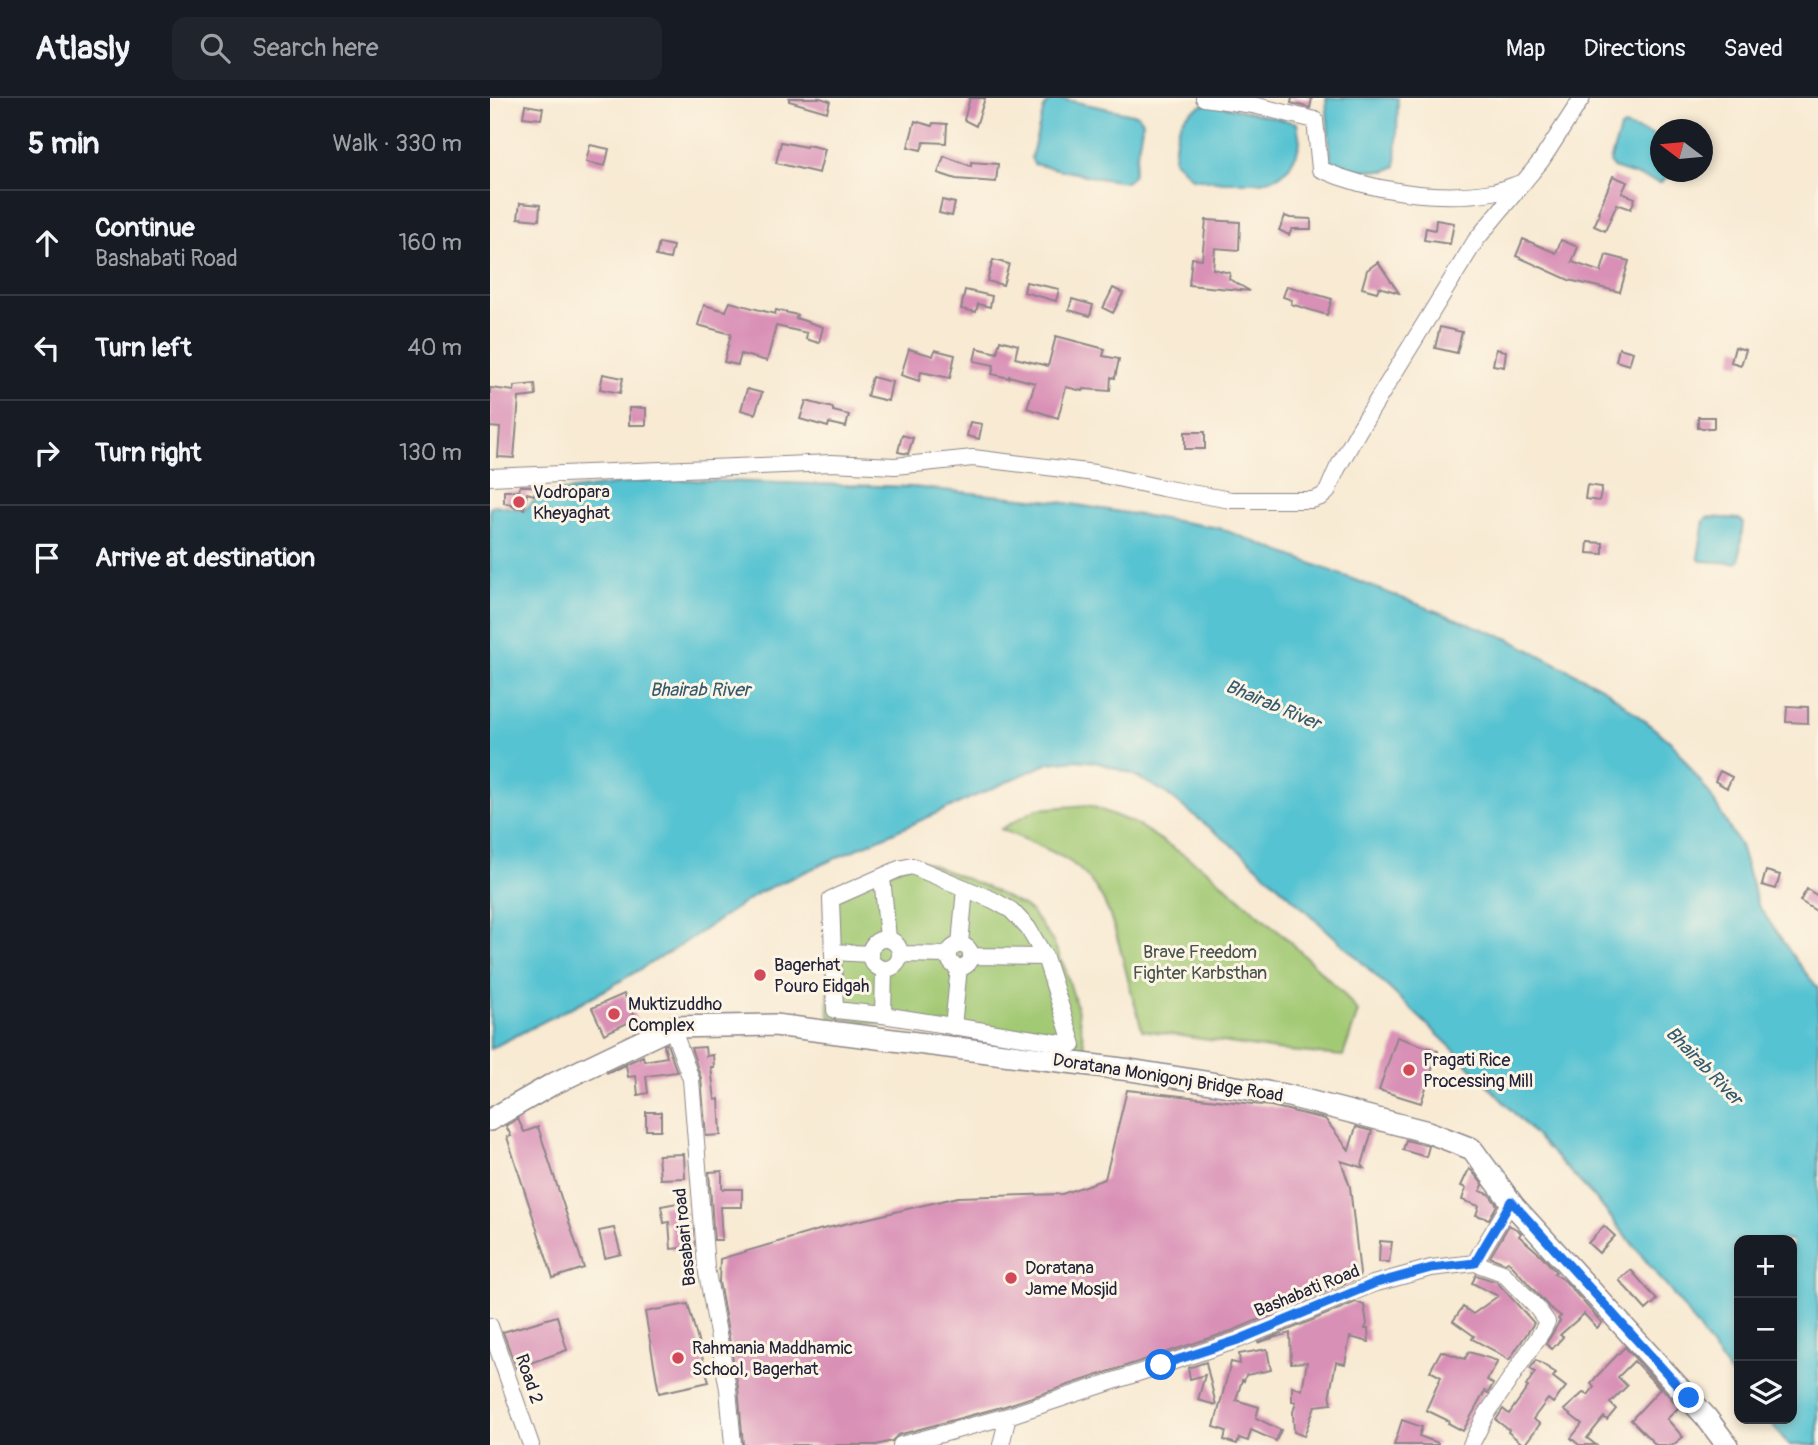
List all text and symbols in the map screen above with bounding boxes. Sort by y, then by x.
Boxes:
search box [172,17,662,80]
text: Atlasly [35,28,130,69]
icon: search [196,29,234,67]
text: Search here [252,32,379,64]
text: Map [1506,34,1546,63]
text: Directions [1584,34,1685,63]
text: Saved [1723,34,1783,63]
north arrow [1650,119,1713,182]
text: 5 min [28,125,99,162]
text: Walk · 330 m [332,129,462,158]
text: Continue [95,212,195,244]
icon: ahead [28,224,66,262]
text: 160 m [398,228,462,257]
text: Bashabati Road [95,244,238,273]
icon: left [28,329,66,367]
text: Turn left [95,332,191,364]
text: 40 m [408,333,462,362]
icon: right [28,434,66,472]
text: Turn right [95,437,201,469]
text: 130 m [399,438,462,467]
place label: Vodropara Kheyaghat [533,481,611,525]
marker: Vodropara Kheyaghat [511,494,527,510]
icon: arrive [28,539,66,577]
text: Arrive at destination [95,542,315,574]
water label: Bhairab River [1222,674,1326,737]
water label: Bhairab River [650,678,753,702]
park label: Brave Freedom Fighter Karbsthan [1133,941,1267,985]
place label: Bagerhat Pouro Eidgah [774,954,869,998]
marker: Bagerhat Pouro Eidgah [752,967,768,983]
place label: Muktizuddho Complex [628,993,722,1037]
marker: Muktizuddho Complex [606,1006,622,1022]
water label: Bhairab River [1660,1021,1749,1112]
street label: Doratana Monigonj Bridge Road [1051,1048,1285,1108]
place label: Pragati Rice Processing Mill [1423,1049,1533,1093]
marker: Pragati Rice Processing Mill [1401,1062,1417,1078]
street label: Basabari road [668,1187,702,1287]
map controls [1734,1235,1797,1424]
button: + [1734,1235,1797,1298]
place label: Doratana Jame Mosjid [1025,1257,1118,1301]
street label: Bashabati Road [1251,1259,1363,1323]
marker: Doratana Jame Mosjid [1003,1270,1019,1286]
button: − [1734,1298,1797,1361]
place label: Rahmania Maddhamic School, Bagerhat [692,1337,853,1381]
route start [1145,1349,1176,1380]
marker: Rahmania Maddhamic School, Bagerhat [670,1350,686,1366]
street label: Road 2 [510,1351,548,1407]
button: layers [1734,1361,1797,1424]
route end [1673,1382,1704,1413]

